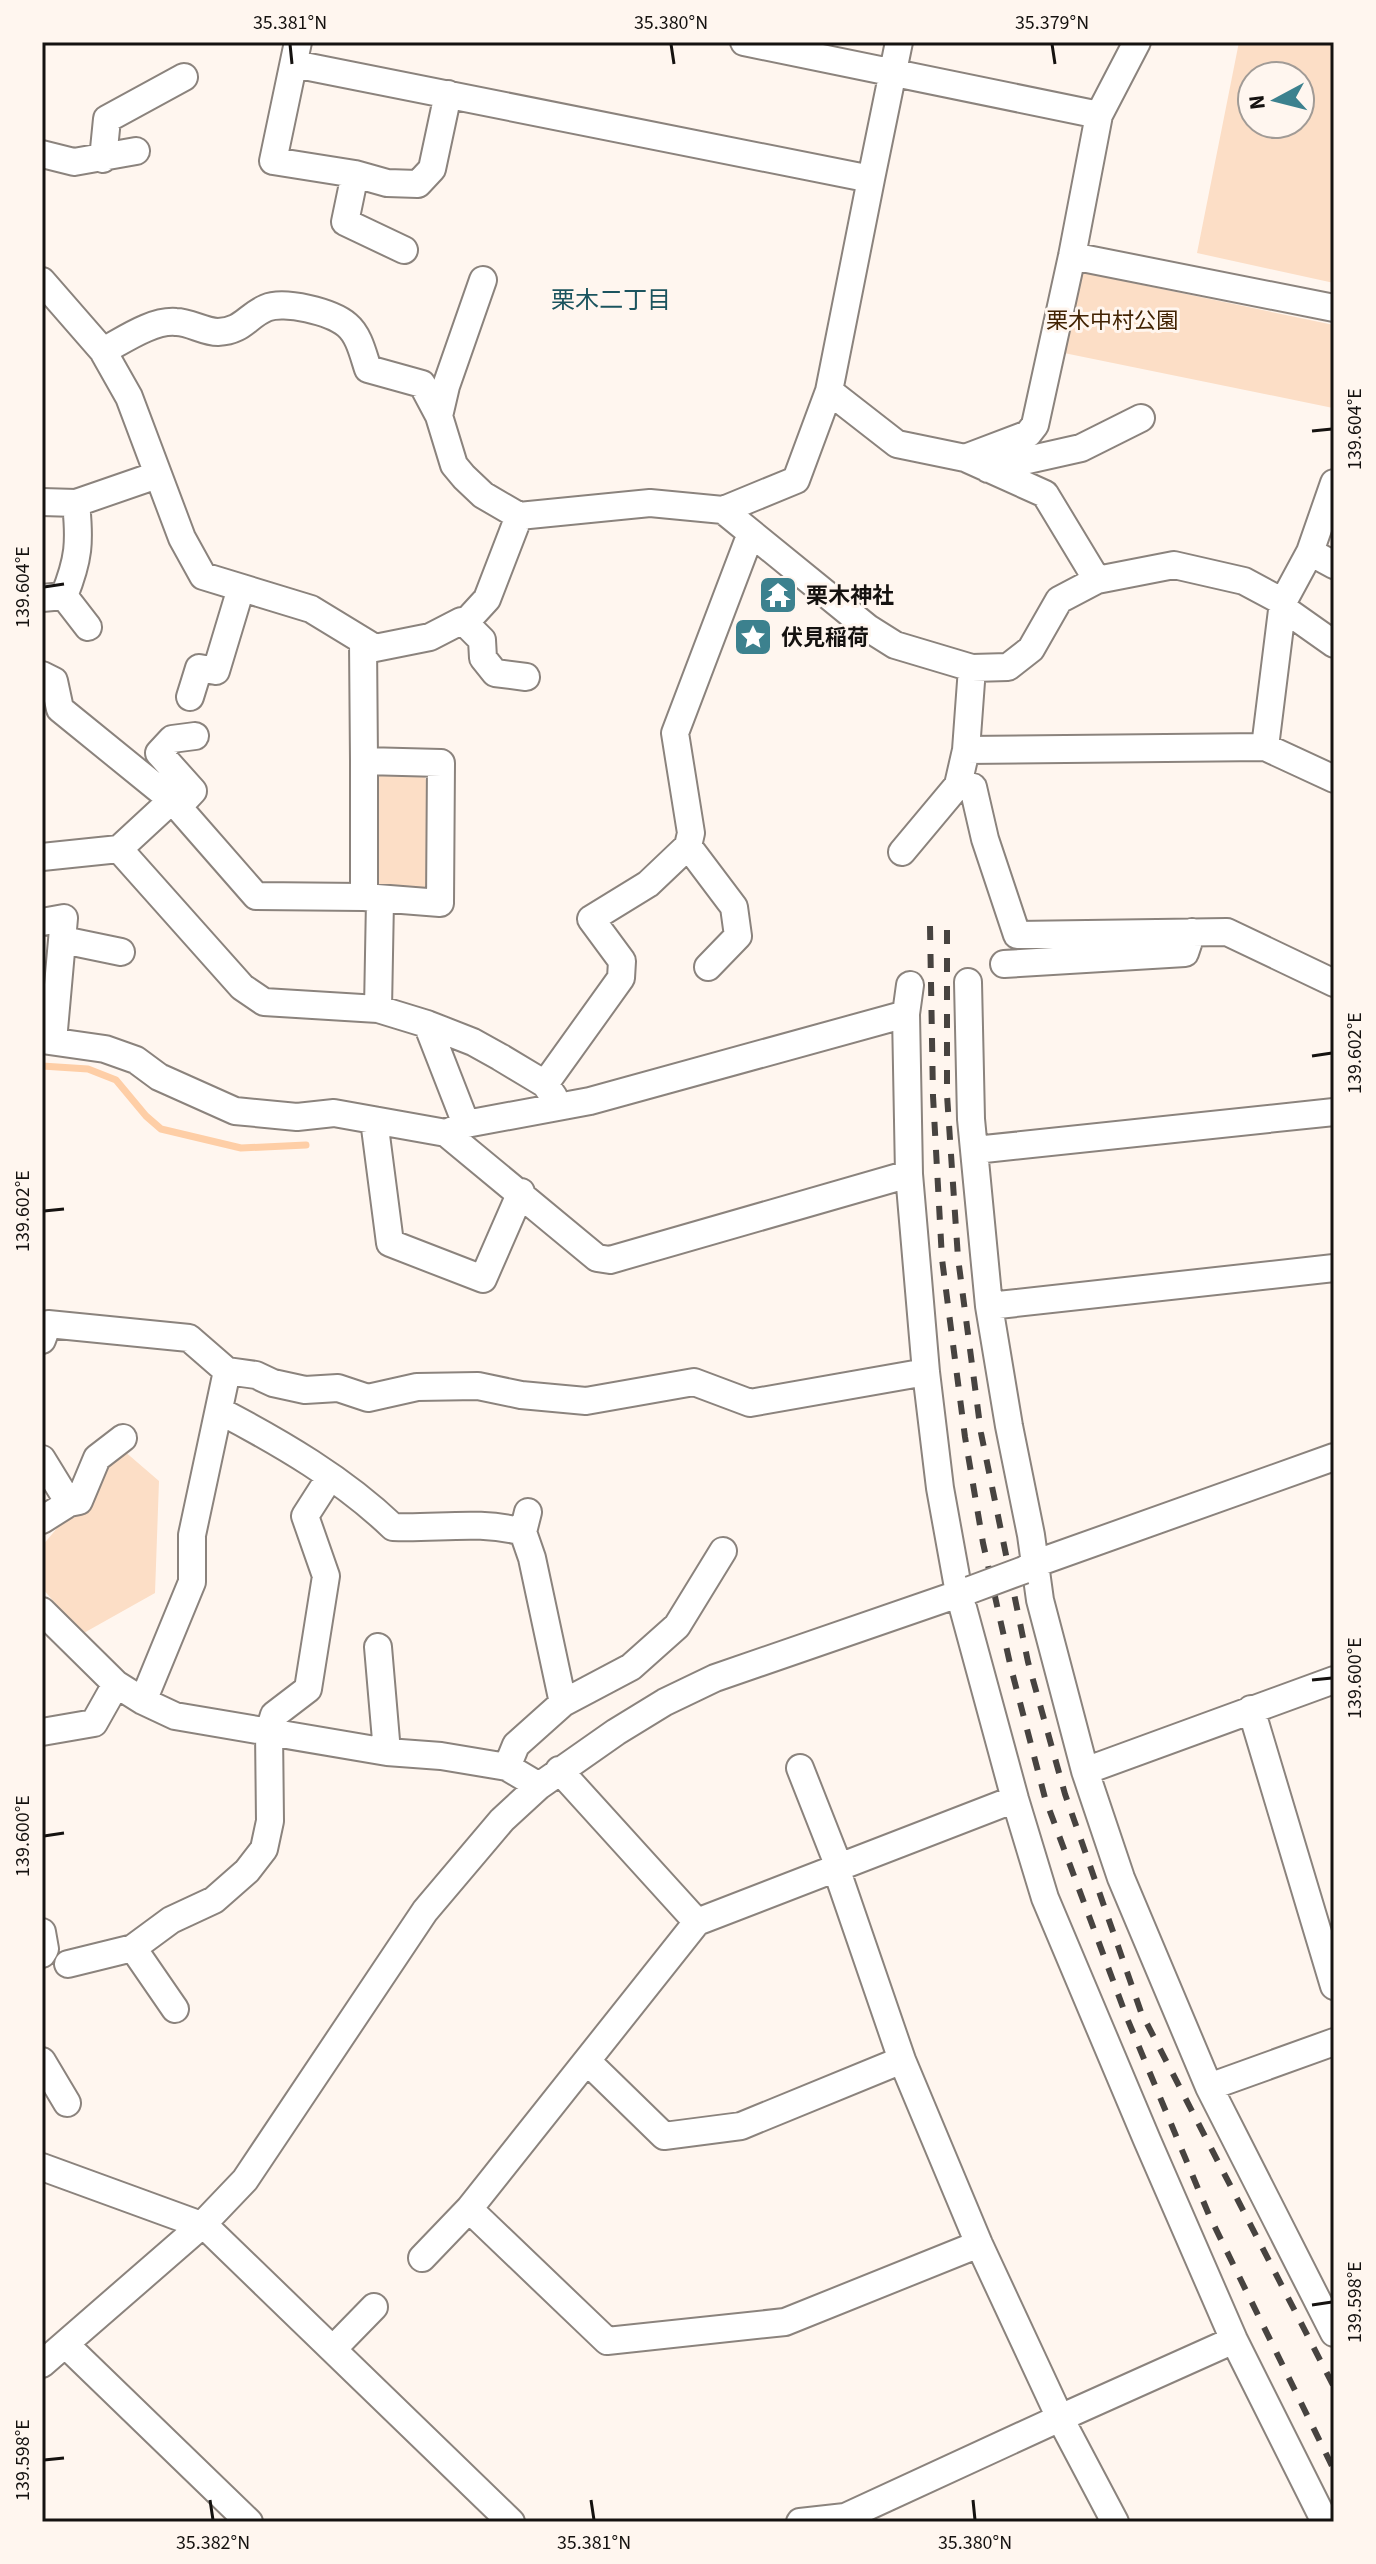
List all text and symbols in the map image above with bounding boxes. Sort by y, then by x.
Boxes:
text: 35.381°N [253,9,327,37]
text: 35.380°N [634,9,708,37]
text: 35.379°N [1015,9,1089,37]
north arrow [1236,60,1316,140]
text: N [1240,93,1274,112]
district label: 栗木二丁目 [551,283,671,318]
park label: 栗木中村公園 [1046,305,1178,337]
text: 139.604°E [1341,388,1369,470]
text: 139.604°E [9,546,37,628]
temple icon: 栗木神社 [757,574,799,616]
place label: 栗木神社 [806,580,894,612]
place icon: 伏見稲荷 [732,616,774,658]
place label: 伏見稲荷 [781,622,869,654]
text: 139.602°E [1341,1012,1369,1094]
text: 139.602°E [9,1170,37,1252]
text: 139.600°E [1341,1637,1369,1719]
text: 139.600°E [9,1795,37,1877]
text: 139.598°E [1341,2261,1369,2343]
text: 139.598°E [9,2419,37,2501]
text: 35.382°N [176,2529,250,2557]
text: 35.381°N [557,2529,631,2557]
text: 35.380°N [938,2529,1012,2557]

